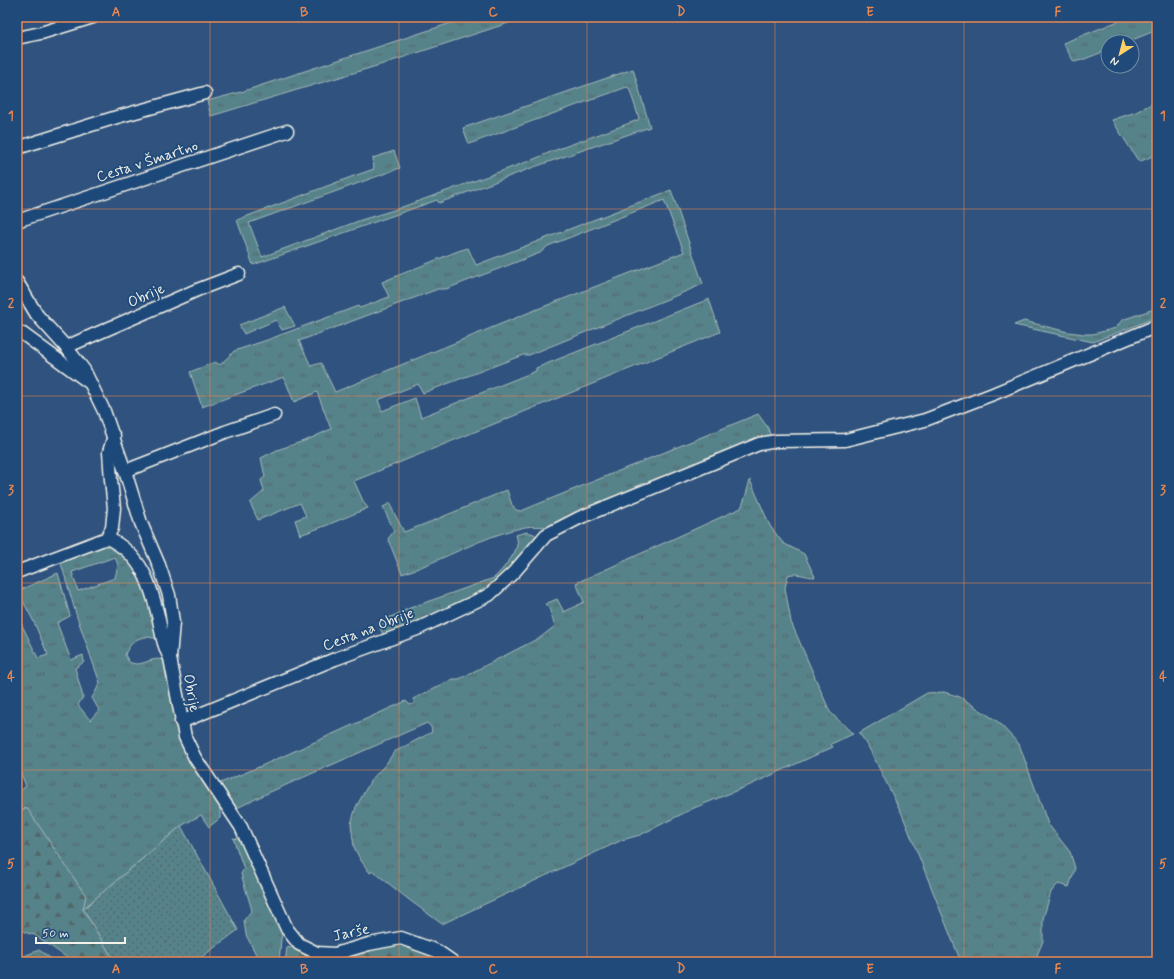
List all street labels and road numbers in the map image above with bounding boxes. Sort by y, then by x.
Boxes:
street label: Cesta v Šmartno [94,136,201,188]
street label: Obrije [125,279,168,313]
street label: Cesta na Obrije [320,603,417,656]
street label: Obrije [178,672,204,714]
street label: Jarše [331,919,371,947]

